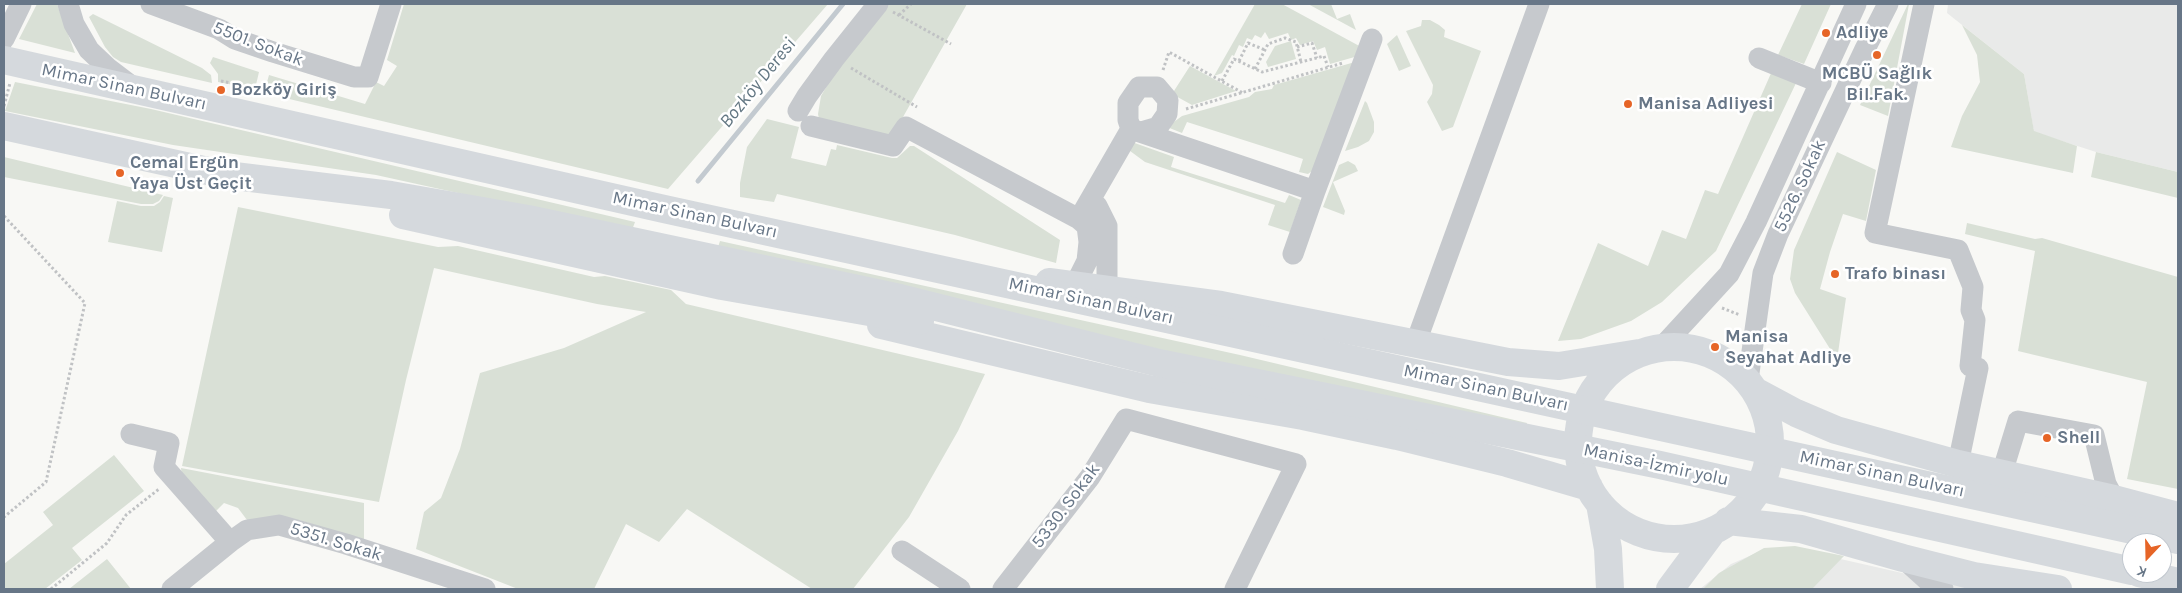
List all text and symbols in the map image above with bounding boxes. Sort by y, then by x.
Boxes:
street label: 5501. Sokak [210,17,306,71]
place label: Adliye [1836,22,1888,44]
marker: Adliye [1820,27,1832,39]
water label: Bozköy Deresi [715,33,801,133]
marker: MCBÜ Sağlık Bil.Fak. [1871,49,1883,61]
street label: Mimar Sinan Bulvarı [39,59,209,115]
place label: MCBÜ Sağlık Bil.Fak. [1822,63,1932,106]
place label: Bozköy Giriş [231,79,337,101]
marker: Bozköy Giriş [215,84,227,96]
place label: Manisa Adliyesi [1638,93,1774,115]
marker: Manisa Adliyesi [1622,98,1634,110]
street label: 5526. Sokak [1769,136,1831,236]
place label: Cemal Ergün Yaya Üst Geçit [130,152,252,194]
marker: Cemal Ergün Yaya Üst Geçit [114,167,126,179]
street label: Mimar Sinan Bulvarı [610,187,780,243]
place label: Trafo binası [1845,263,1946,285]
marker: Trafo binası [1829,268,1841,280]
street label: Mimar Sinan Bulvarı [1006,273,1176,329]
place label: Manisa Seyahat Adliye [1725,326,1851,368]
marker: Manisa Seyahat Adliye [1709,341,1721,353]
street label: Mimar Sinan Bulvarı [1401,360,1571,416]
place label: Shell [2057,427,2100,449]
marker: Shell [2041,432,2053,444]
street label: Manisa-İzmir yolu [1582,439,1730,491]
street label: Mimar Sinan Bulvarı [1797,446,1967,502]
street label: 5330. Sokak [1027,459,1105,553]
street label: 5351. Sokak [287,518,385,566]
north arrow [2122,533,2172,583]
text: K [2134,562,2149,581]

